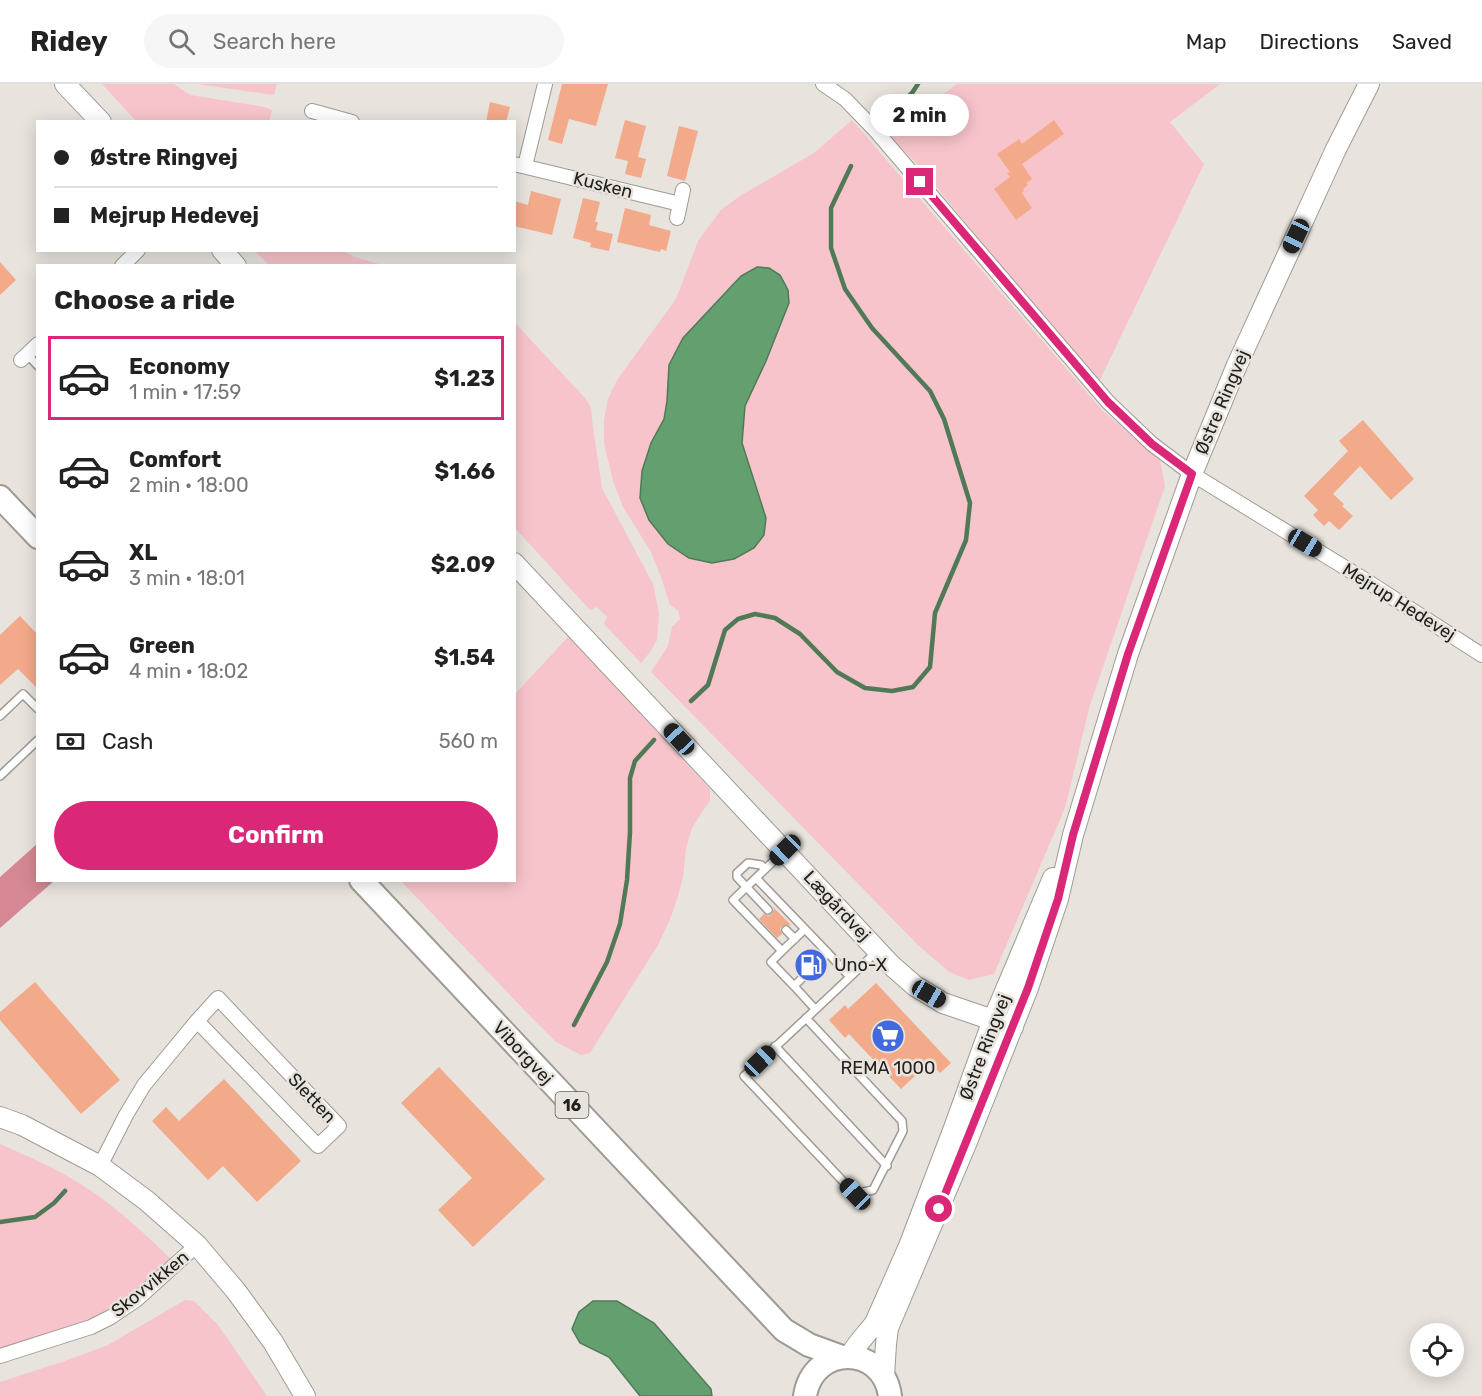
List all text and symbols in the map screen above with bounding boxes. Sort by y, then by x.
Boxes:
search box [144,14,564,68]
text: Ridey [30,25,108,58]
icon: search [165,25,198,58]
text: Search here [213,28,336,55]
text: Map [1186,29,1227,54]
text: Directions [1260,29,1359,54]
text: Saved [1392,29,1452,54]
callout: 2 min [870,95,970,137]
text: 2 min [892,103,947,127]
text: Østre Ringvej [90,144,238,171]
street label: Kusken [571,167,635,203]
route end [906,168,933,195]
text: Mejrup Hedevej [90,202,259,229]
car [1280,216,1312,256]
text: Choose a ride [54,284,235,316]
street label: Østre Ringvej [1190,346,1254,458]
icon: car [57,351,111,405]
text: Economy [129,353,230,380]
text: $1.23 [434,365,495,392]
text: 1 min · 17:59 [129,380,241,404]
icon: car [57,444,111,498]
text: Comfort [129,446,221,473]
text: $1.66 [435,458,495,485]
text: 2 min · 18:00 [129,473,249,497]
car [1285,526,1325,560]
icon: car [57,537,111,591]
text: XL [129,539,157,566]
text: $2.09 [431,551,495,578]
street label: Mejrup Hedevej [1338,558,1460,646]
text: 3 min · 18:01 [129,566,245,590]
icon: car [57,630,111,684]
text: Green [129,632,195,659]
text: $1.54 [434,644,495,671]
text: 4 min · 18:02 [129,659,248,683]
car [660,720,698,758]
icon: cash [54,725,87,758]
text: Cash [102,728,153,755]
text: 560 m [439,729,498,753]
button: Confirm [54,801,498,870]
car [766,831,804,869]
street label: Lægårdvej [799,866,875,946]
fuel station icon: Uno-X [793,947,829,983]
place label: Uno-X [834,954,887,976]
car [909,977,949,1011]
street label: Østre Ringvej [955,991,1015,1103]
street label: Viborgvej [488,1017,558,1089]
supermarket icon: REMA 1000 [870,1018,906,1054]
car [741,1042,779,1080]
place label: REMA 1000 [841,1057,935,1079]
street label: Sletten [283,1068,341,1128]
road number: 16 [556,1092,588,1118]
car [836,1175,874,1213]
route start [925,1195,952,1222]
street label: Skovvikken [107,1246,193,1322]
map controls [1410,1323,1464,1377]
button: locate [1410,1323,1464,1377]

